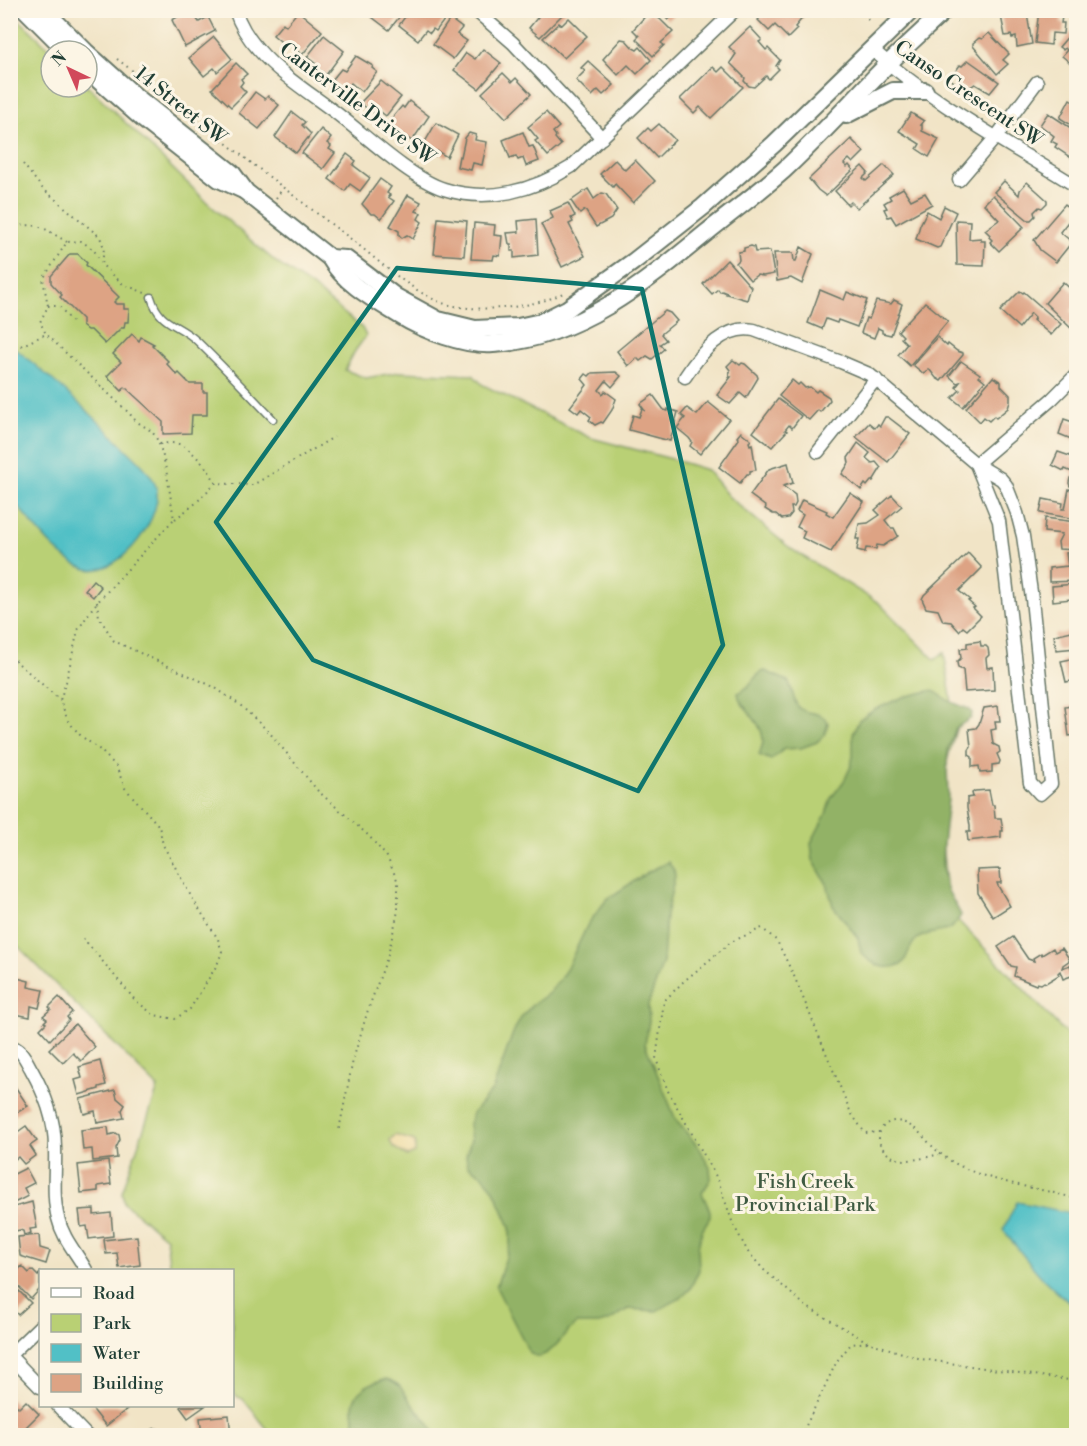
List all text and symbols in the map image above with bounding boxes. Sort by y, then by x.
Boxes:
street label: Canso Crescent SW [889,35,1048,154]
street label: Canterville Drive SW [274,37,441,172]
north arrow [39,39,99,99]
text: N [48,47,71,71]
street label: 14 Street SW [129,61,232,151]
park label: Fish Creek Provincial Park [735,1170,876,1218]
legend [39,1269,234,1407]
text: Road [93,1282,136,1305]
text: Park [93,1312,132,1335]
text: Water [92,1342,141,1365]
text: Building [92,1372,164,1395]

